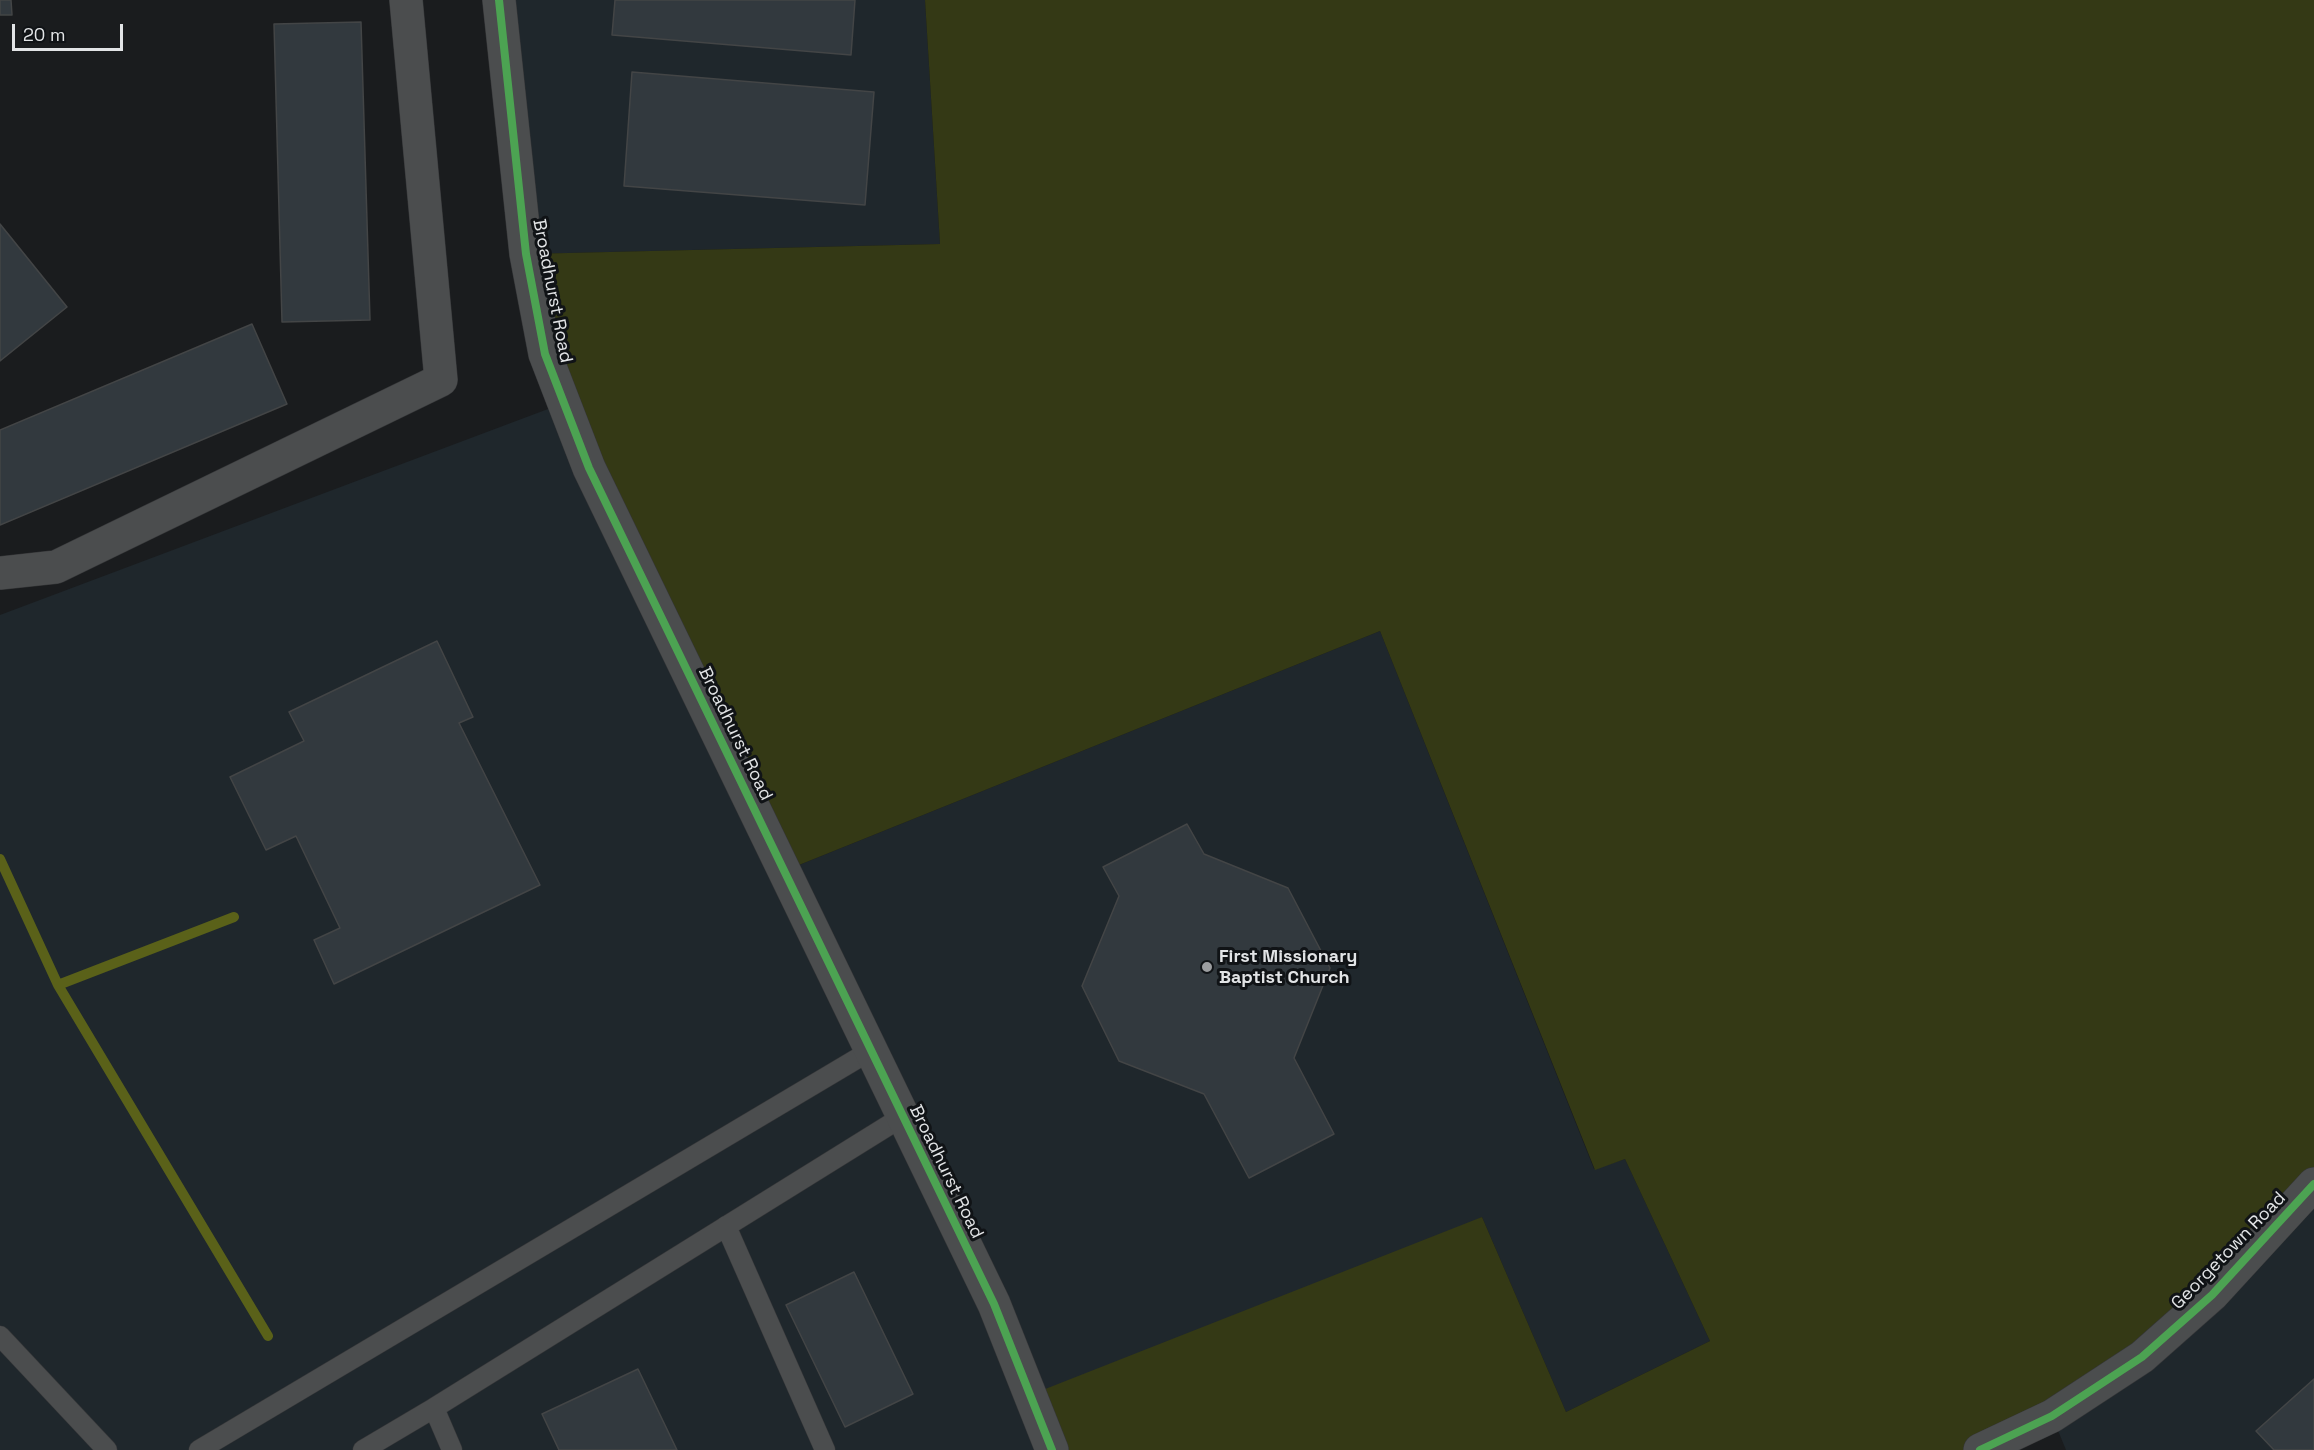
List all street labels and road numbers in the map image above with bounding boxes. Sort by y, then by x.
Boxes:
street label: Broadhurst Road [527,217,577,365]
street label: Broadhurst Road [693,664,777,804]
street label: Broadhurst Road [904,1102,988,1242]
street label: Georgetown Road [2167,1188,2291,1314]

